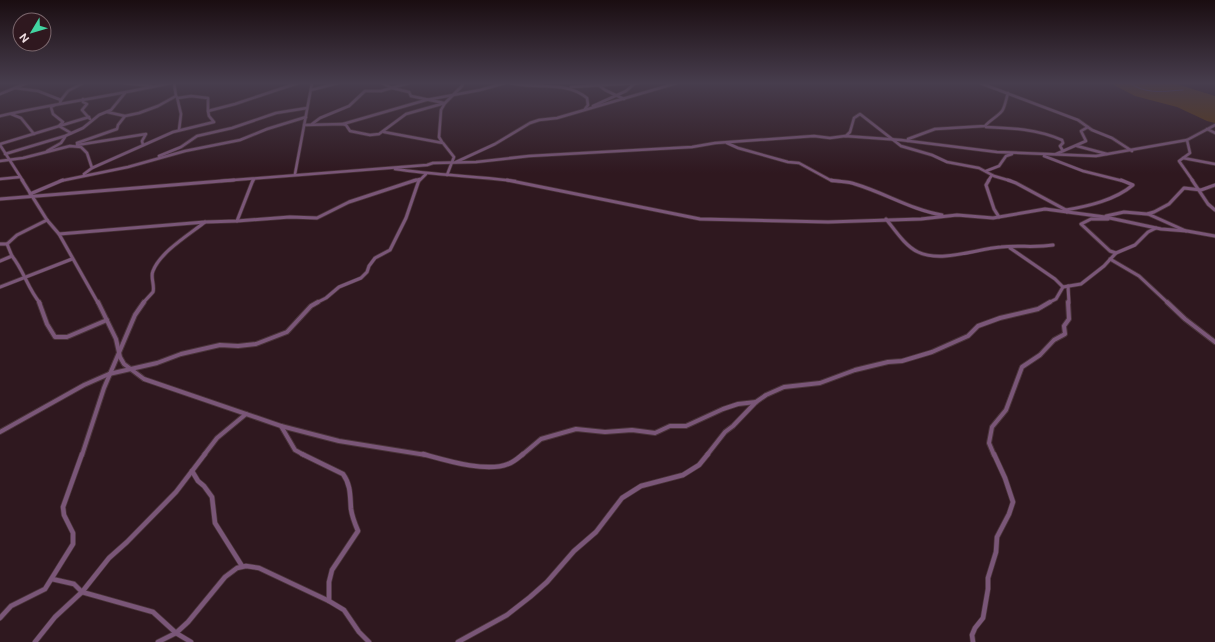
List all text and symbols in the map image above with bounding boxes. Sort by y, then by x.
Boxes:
north arrow [12,12,52,52]
text: N [16,31,32,46]

